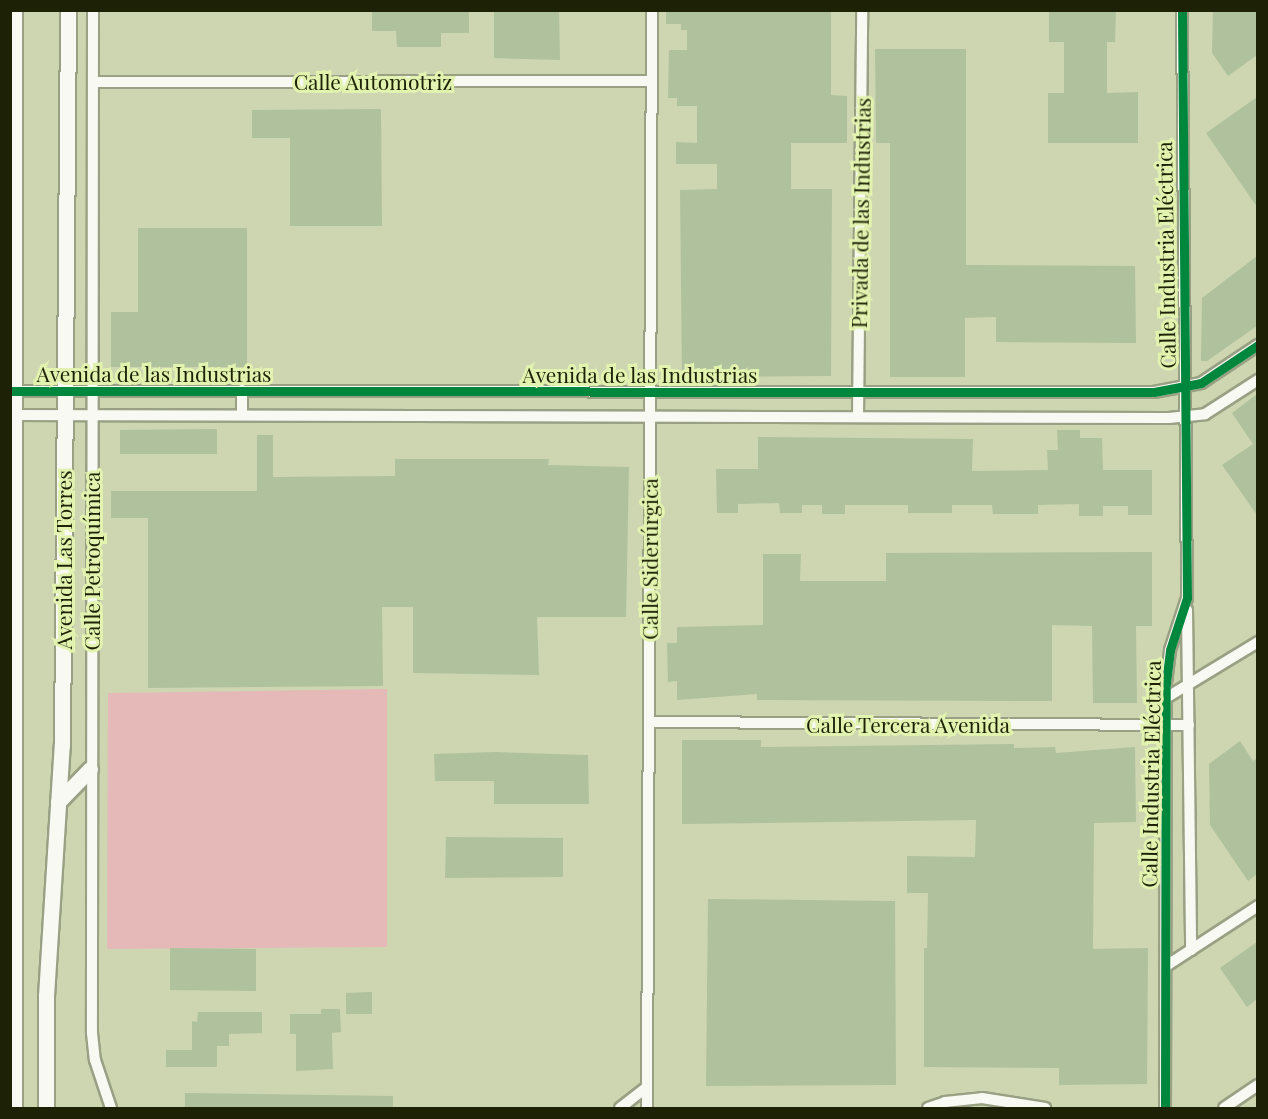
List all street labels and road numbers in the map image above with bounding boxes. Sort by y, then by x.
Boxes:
street label: Calle Automotriz [293,68,453,94]
street label: Privada de las Industrias [845,97,875,329]
street label: Calle Industria Eléctrica [1150,141,1180,369]
street label: Avenida de las Industrias [36,360,272,386]
street label: Avenida de las Industrias [522,361,758,387]
street label: Avenida Las Torres [50,470,76,650]
street label: Calle Petroquímica [78,472,104,650]
street label: Calle Siderúrgica [636,478,662,640]
street label: Calle Industria Eléctrica [1135,660,1165,888]
street label: Calle Tercera Avenida [805,711,1011,737]

